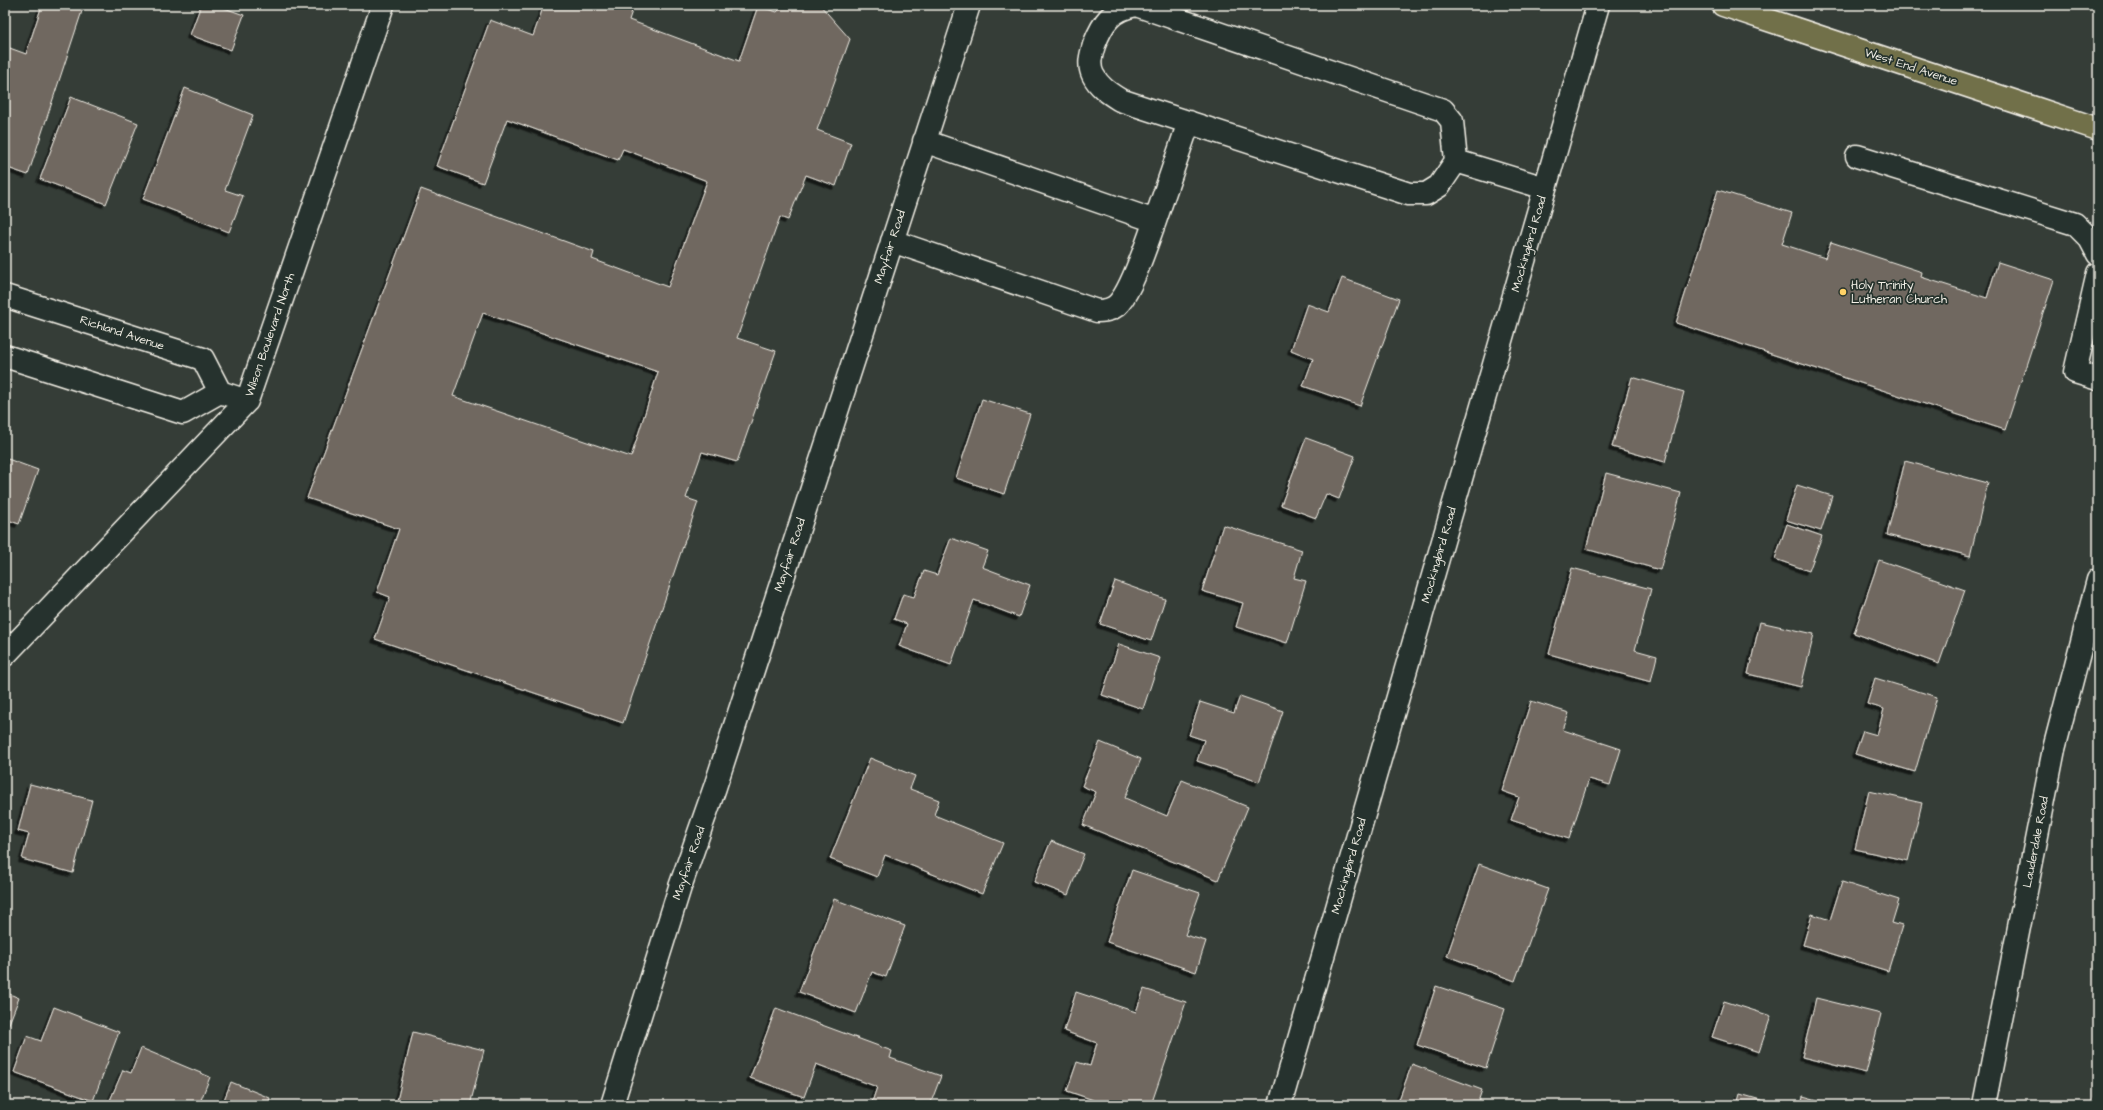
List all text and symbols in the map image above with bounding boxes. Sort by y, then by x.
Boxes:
street label: West End Avenue [1862,44,1960,90]
street label: Mockingbird Road [1507,194,1552,294]
street label: Mayfair Road [870,208,911,286]
street label: Wilson Boulevard North [241,271,299,399]
place label: Holy Trinity Lutheran Church [1851,277,1947,308]
marker: Holy Trinity Lutheran Church [1838,287,1848,297]
street label: Richland Avenue [78,311,167,355]
street label: Mockingbird Road [1417,505,1462,605]
street label: Mayfair Road [770,516,811,594]
street label: Lauderdale Road [2019,795,2053,889]
street label: Mockingbird Road [1327,816,1372,916]
street label: Mayfair Road [668,824,710,902]

